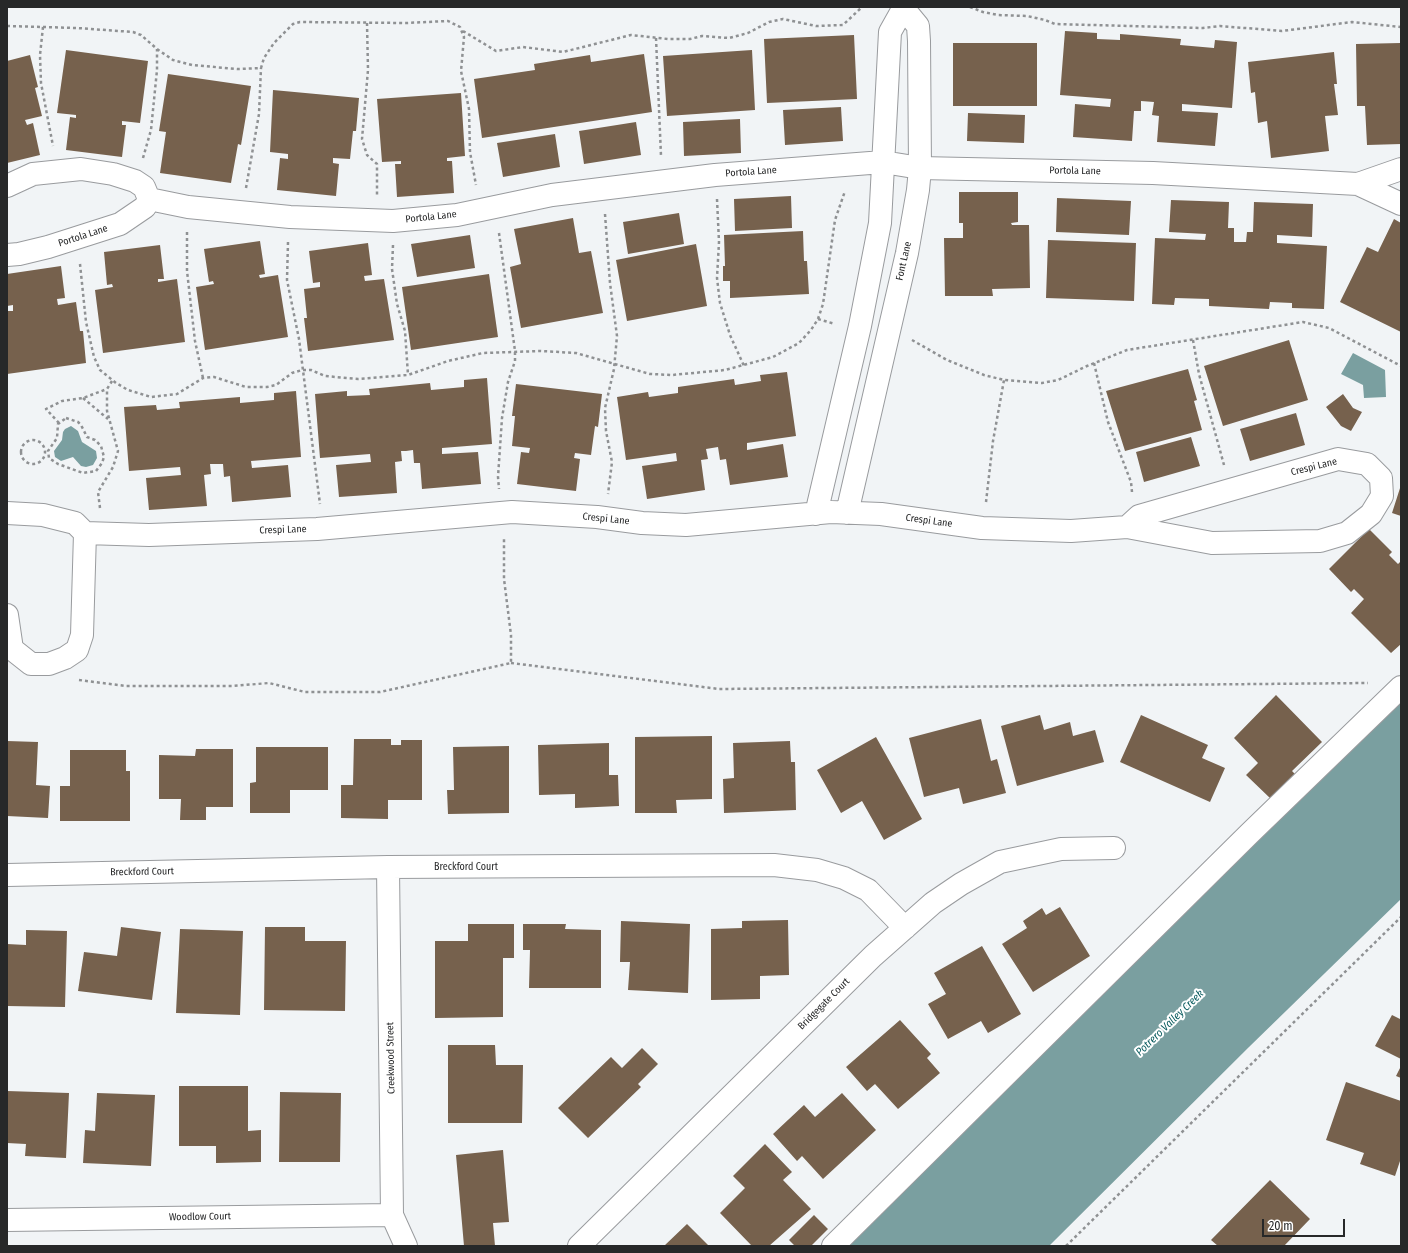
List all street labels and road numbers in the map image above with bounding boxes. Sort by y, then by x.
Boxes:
street label: Portola Lane [725,164,777,180]
street label: Portola Lane [1049,165,1101,177]
street label: Portola Lane [405,208,457,226]
street label: Portola Lane [57,222,109,250]
street label: Font Lane [894,240,914,282]
street label: Crespi Lane [1290,455,1338,479]
street label: Crespi Lane [582,511,630,527]
street label: Crespi Lane [905,512,953,530]
street label: Crespi Lane [259,523,307,537]
street label: Breckford Court [434,861,498,873]
street label: Breckford Court [110,865,174,879]
street label: Bridgegate Court [796,976,852,1032]
street label: Creekwood Street [384,1022,398,1094]
street label: Woodlow Court [169,1210,231,1224]

